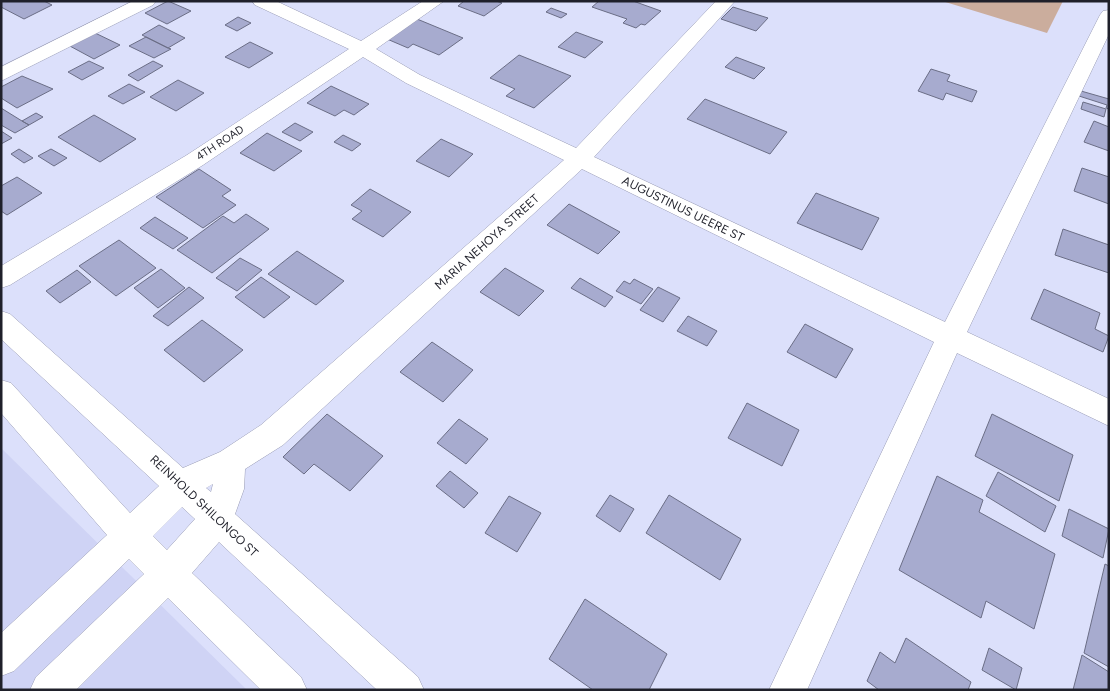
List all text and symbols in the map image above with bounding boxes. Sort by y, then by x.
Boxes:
street label: 4TH ROAD [194,123,247,163]
street label: AUGUSTINUS UEERE ST [620,173,747,245]
street label: MARIA NEHOYA STREET [432,191,542,292]
street label: REINHOLD SHILONGO ST [147,452,261,560]

